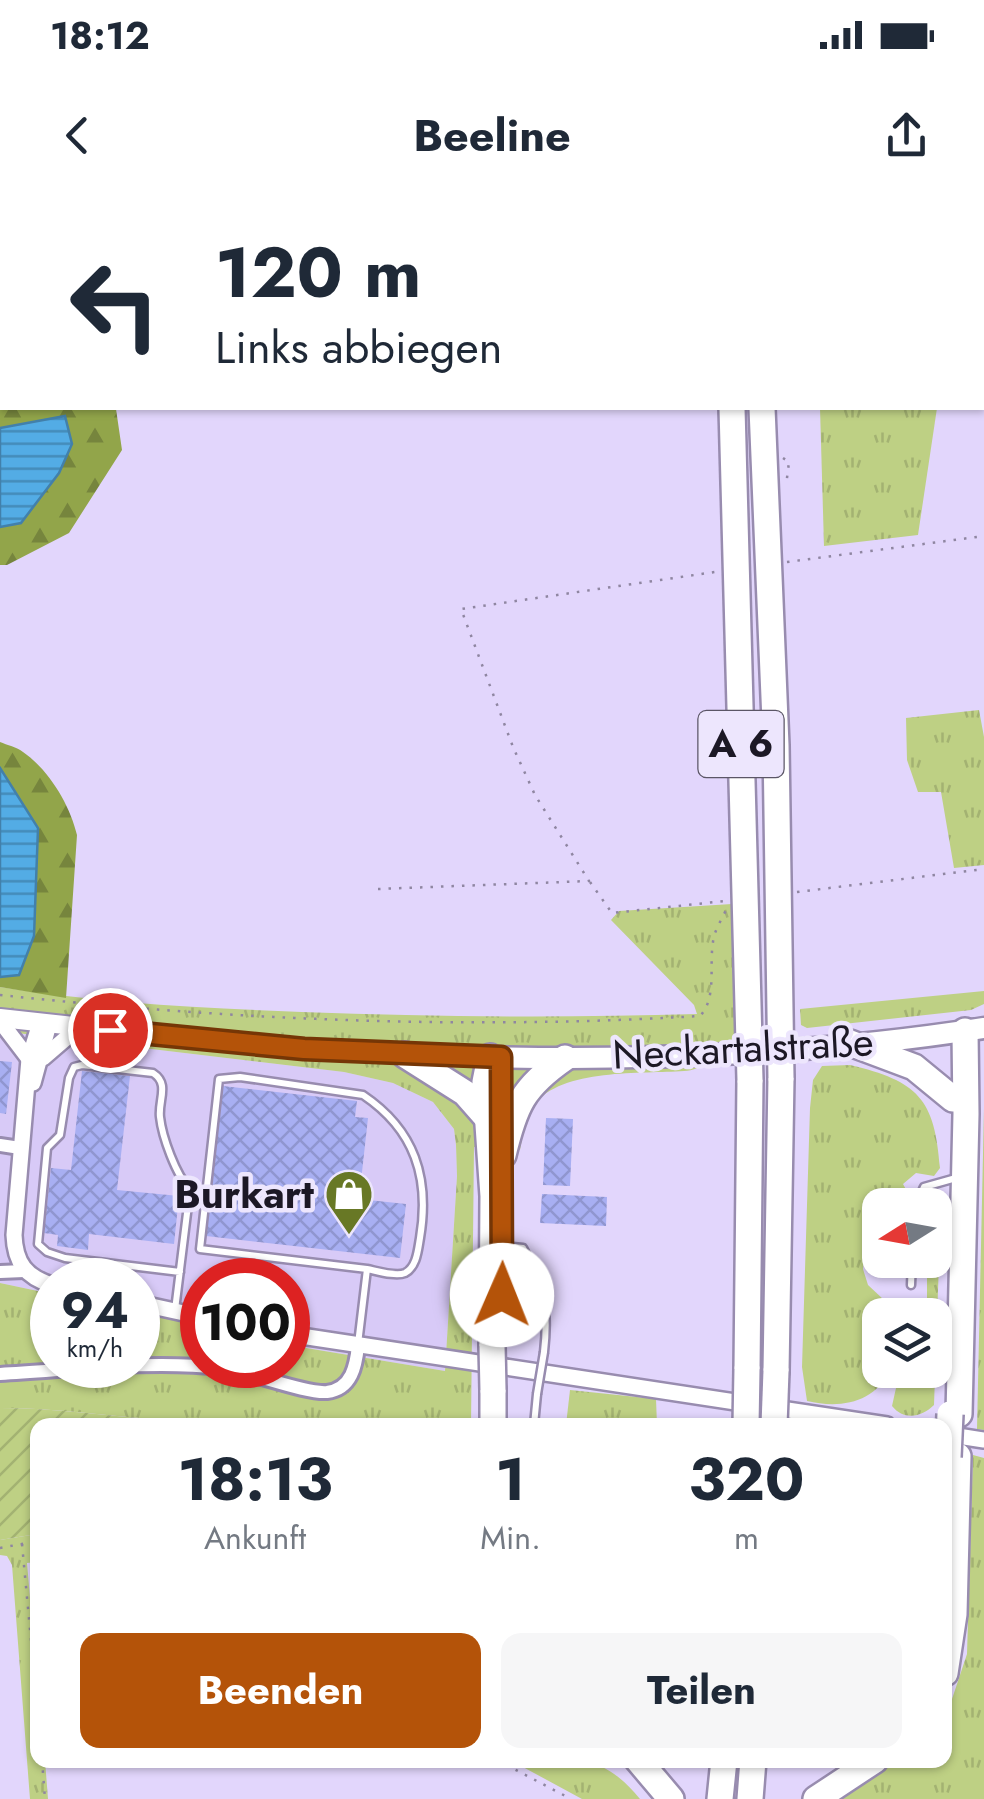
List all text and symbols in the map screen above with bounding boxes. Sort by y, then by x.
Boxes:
text: 18:12 [50,8,150,63]
text: Beeline [413,103,571,168]
icon: back [50,108,105,163]
icon: share [879,108,934,163]
text: 120 m [215,222,421,323]
icon: left [50,240,180,370]
text: Links abbiegen [215,315,502,380]
road number: A 6 [698,711,784,777]
pin [68,988,153,1073]
icon: arrive [83,1003,138,1058]
street label: Neckartalstraße [611,1012,875,1084]
place label: Burkart [174,1165,314,1223]
shop icon: Burkart [323,1168,375,1236]
north arrow [862,1188,952,1278]
map controls [862,1188,952,1388]
position arrow [450,1243,554,1347]
speed limit sign: 100 [180,1258,310,1388]
text: 94 [61,1274,129,1347]
button: layers [862,1298,952,1388]
text: km/h [67,1330,123,1366]
text: 18:13 [177,1436,333,1523]
text: 1 [495,1436,526,1523]
text: 320 [688,1436,805,1523]
text: Ankunft [204,1515,306,1561]
text: Min. [480,1515,541,1561]
text: m [734,1515,759,1561]
button: Beenden [80,1633,481,1748]
button: Teilen [501,1633,902,1748]

